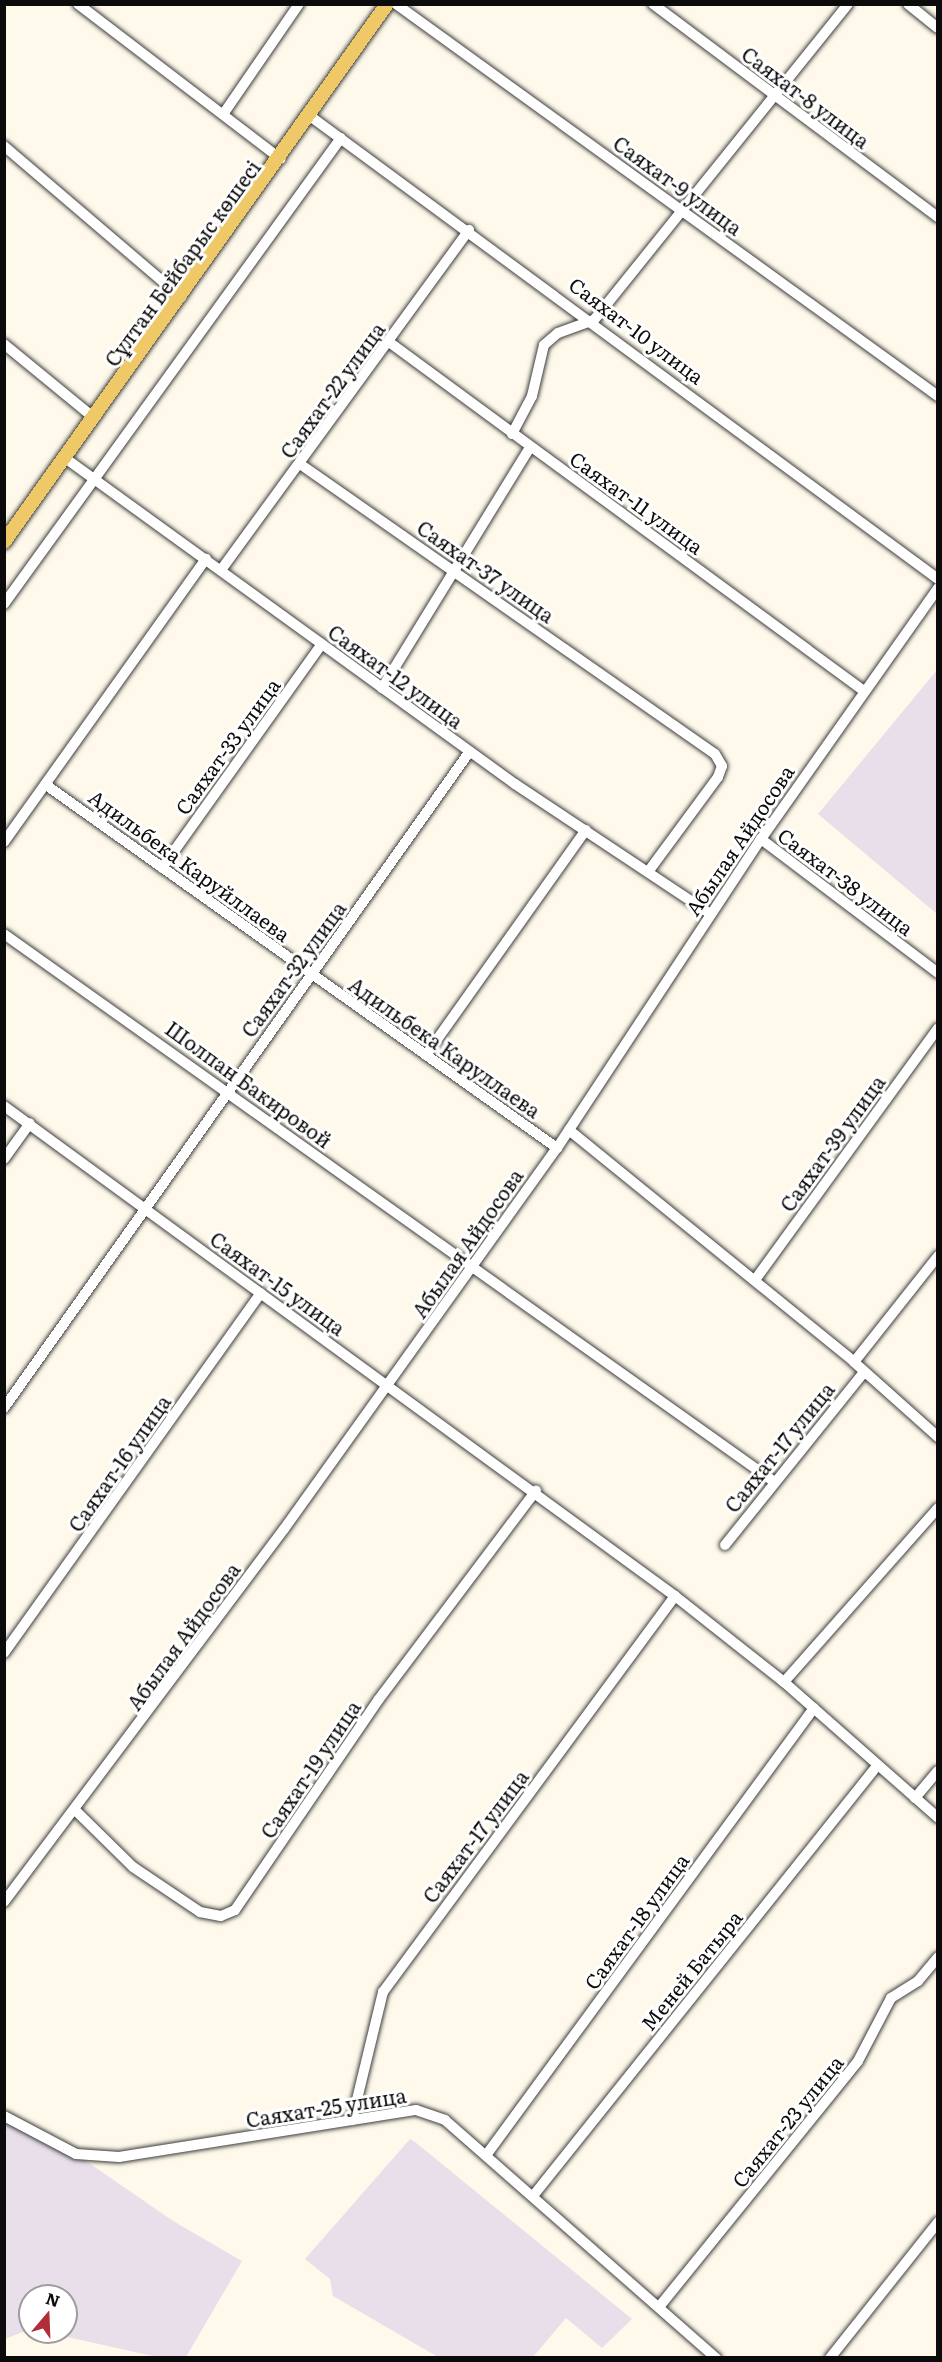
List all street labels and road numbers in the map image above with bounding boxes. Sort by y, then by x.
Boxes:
street label: Саяхат-8 улица [737,41,875,153]
street label: Саяхат-9 улица [609,130,747,240]
street label: Сұлтан Бейбарыс көшесі [99,155,265,371]
street label: Саяхат-10 улица [565,272,709,388]
street label: Саяхат-22 улица [275,317,389,463]
street label: Саяхат-11 улица [566,446,708,558]
street label: Саяхат-37 улица [413,515,559,627]
street label: Саяхат-12 улица [324,619,468,733]
street label: Саяхат-33 улица [170,673,284,819]
street label: Абылая Айдосова [680,760,798,920]
street label: Адильбека Каруйллаева [85,784,295,946]
street label: Саяхат-38 улица [774,822,918,940]
street label: Саяхат-32 улица [236,897,350,1041]
street label: Адильбека Каруллаева [345,972,545,1122]
street label: Шолпан Бакировой [161,1016,337,1152]
street label: Саяхат-39 улица [775,1070,889,1216]
street label: Абылая Айдосова [407,1164,527,1322]
street label: Саяхат-15 улица [206,1226,350,1340]
street label: Саяхат-17 улица [719,1377,839,1517]
street label: Саяхат-16 улица [63,1390,175,1536]
street label: Абылая Айдосова [121,1558,245,1714]
street label: Саяхат-19 улица [255,1696,365,1842]
street label: Саяхат-17 улица [417,1765,533,1907]
street label: Саяхат-18 улица [579,1849,693,1993]
street label: Меней Батыра [635,1905,747,2035]
street label: Саяхат-23 улица [726,2050,848,2192]
street label: Саяхат-25 улица [244,2082,408,2132]

